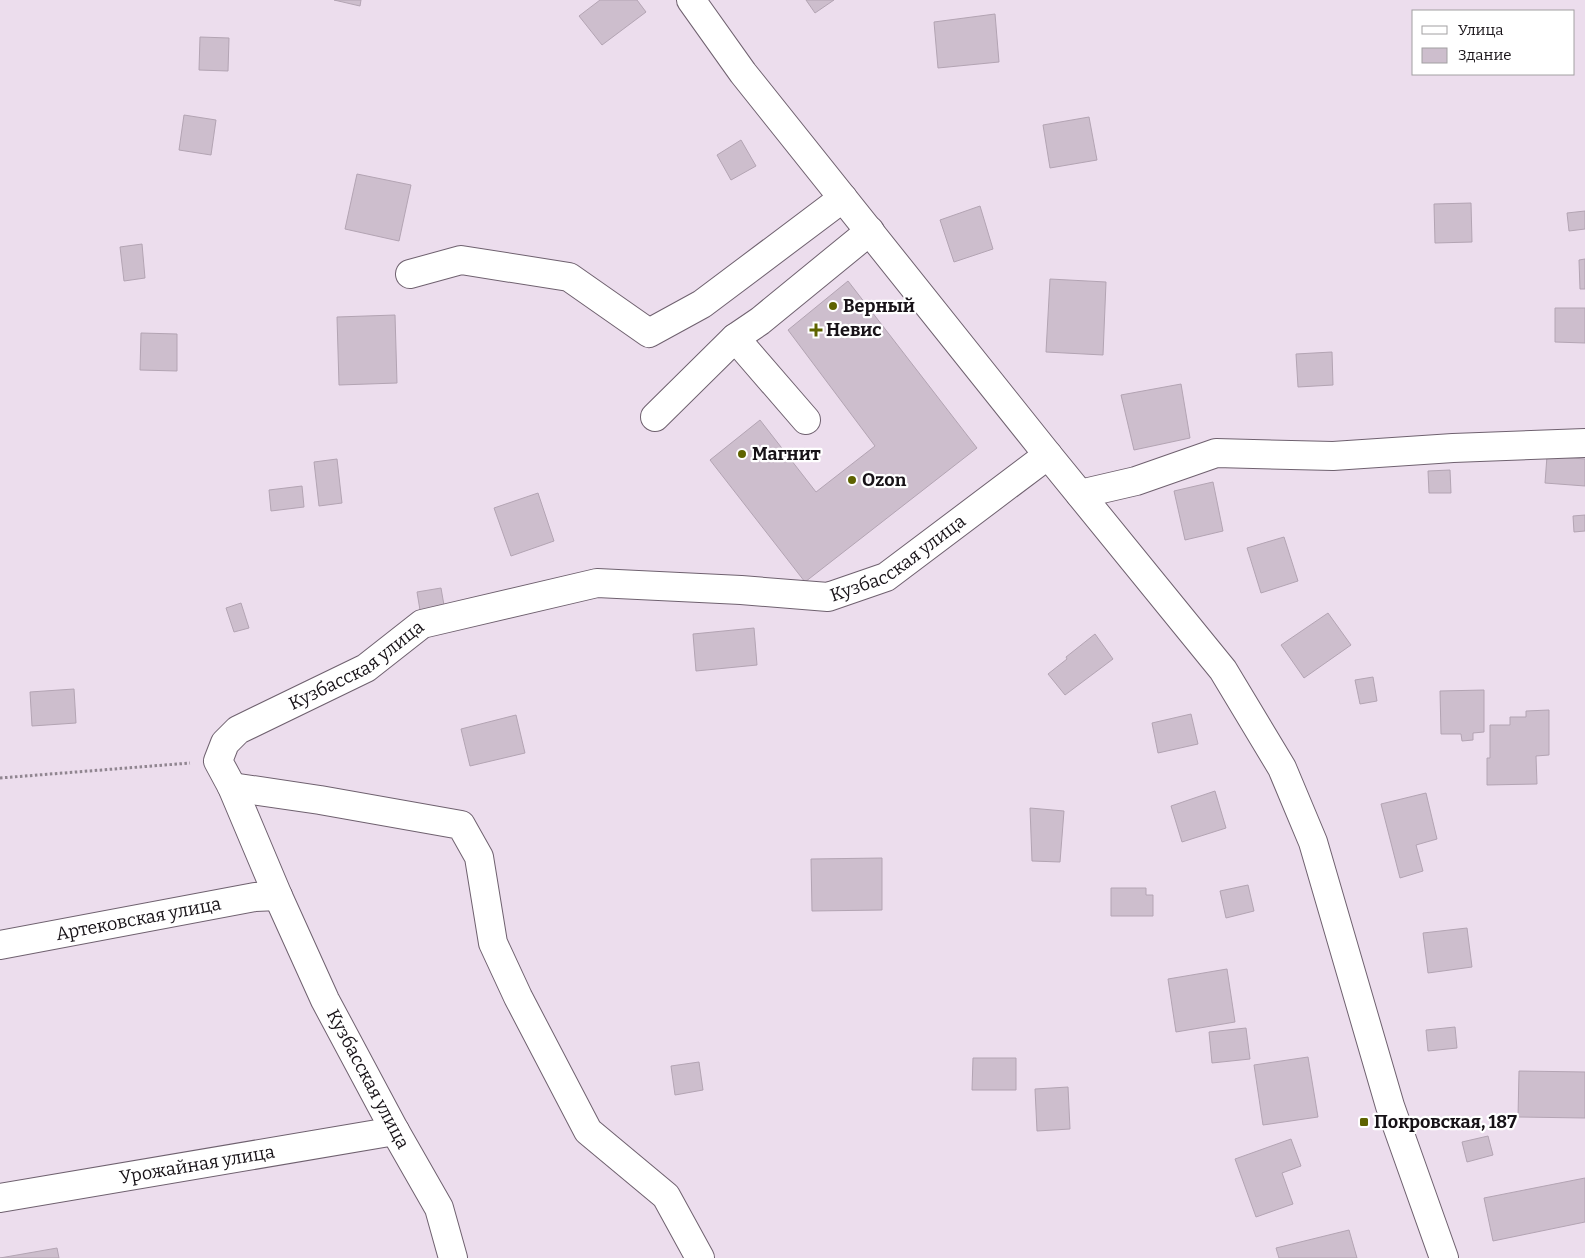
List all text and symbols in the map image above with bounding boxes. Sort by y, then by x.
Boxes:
legend [1412,10,1575,75]
text: Улица [1458,21,1504,39]
text: Здание [1458,46,1512,64]
place label: Верный [843,295,915,317]
marker: Верный [827,300,839,312]
place label: Невис [826,319,882,341]
marker: Невис [810,324,822,336]
place label: Магнит [752,443,821,465]
marker: Магнит [736,448,748,460]
place label: Ozon [862,469,907,491]
marker: Ozon [846,474,858,486]
street label: Кузбасская улица [827,510,970,606]
street label: Кузбасская улица [285,616,428,715]
street label: Артековская улица [54,893,223,945]
street label: Кузбасская улица [322,1005,414,1153]
place label: Покровская, 187 [1374,1111,1517,1133]
marker: Покровская, 187 [1358,1116,1370,1128]
street label: Урожайная улица [118,1141,276,1189]

